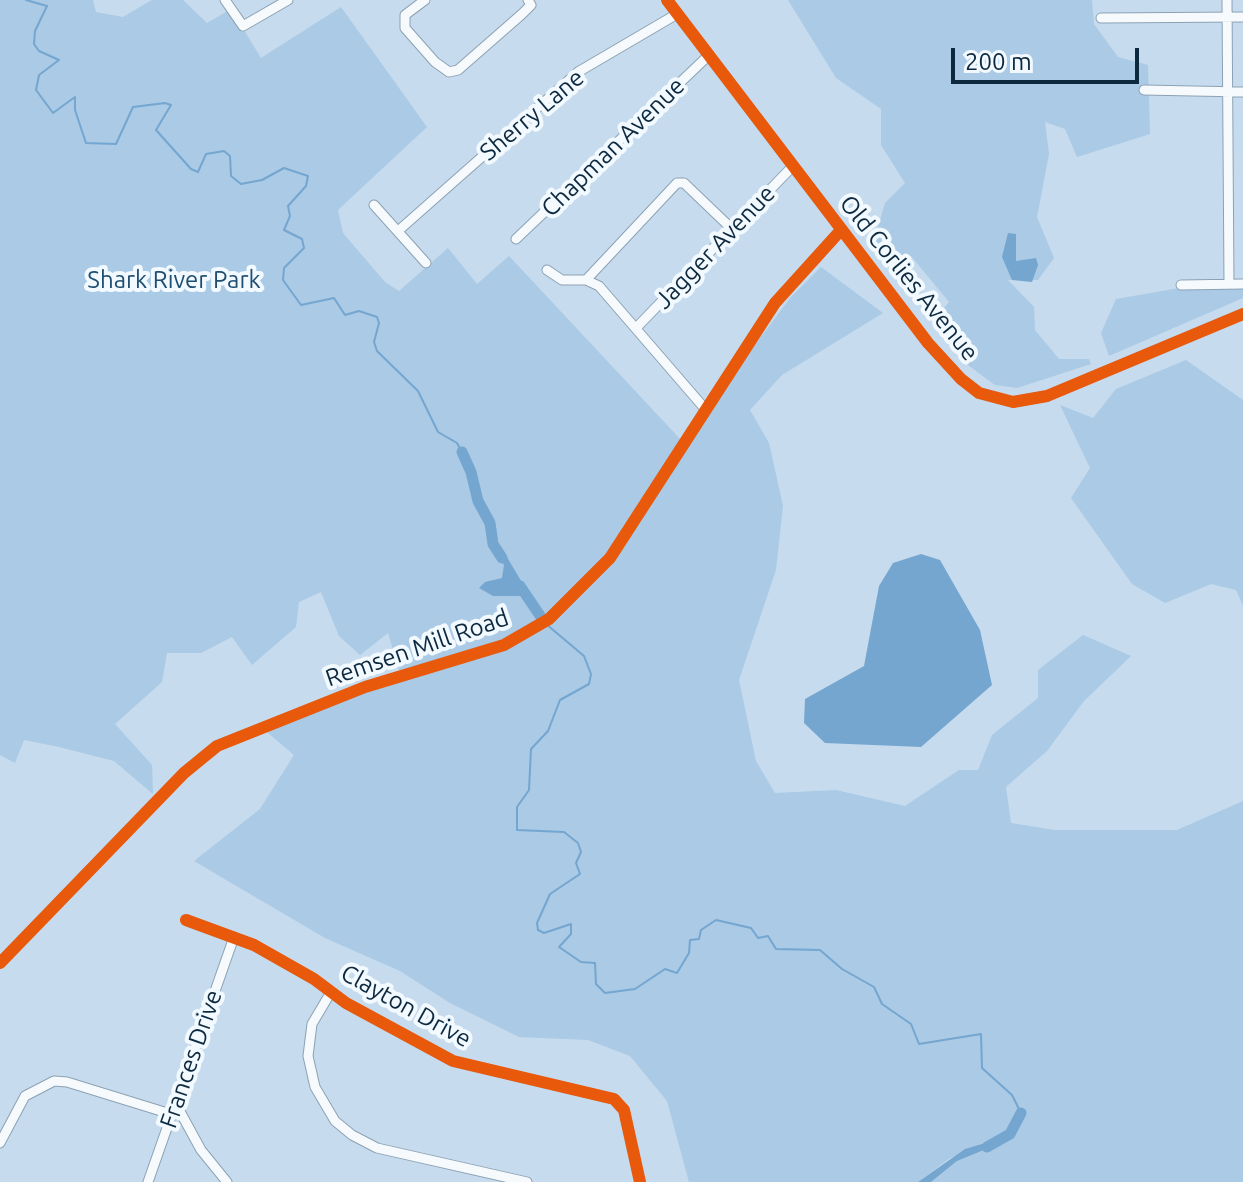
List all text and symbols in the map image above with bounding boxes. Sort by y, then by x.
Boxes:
scale bar [955,32,1143,82]
text: 200 m [965,48,1032,75]
street label: Sherry Lane [474,63,590,167]
street label: Chapman Avenue [535,71,691,223]
street label: Jagger Avenue [649,179,781,315]
street label: Old Corlies Avenue [833,190,985,366]
park label: Shark River Park [87,266,261,294]
street label: Remsen Mill Road [322,603,512,693]
street label: Clayton Drive [336,958,476,1054]
street label: Frances Drive [154,986,228,1132]

